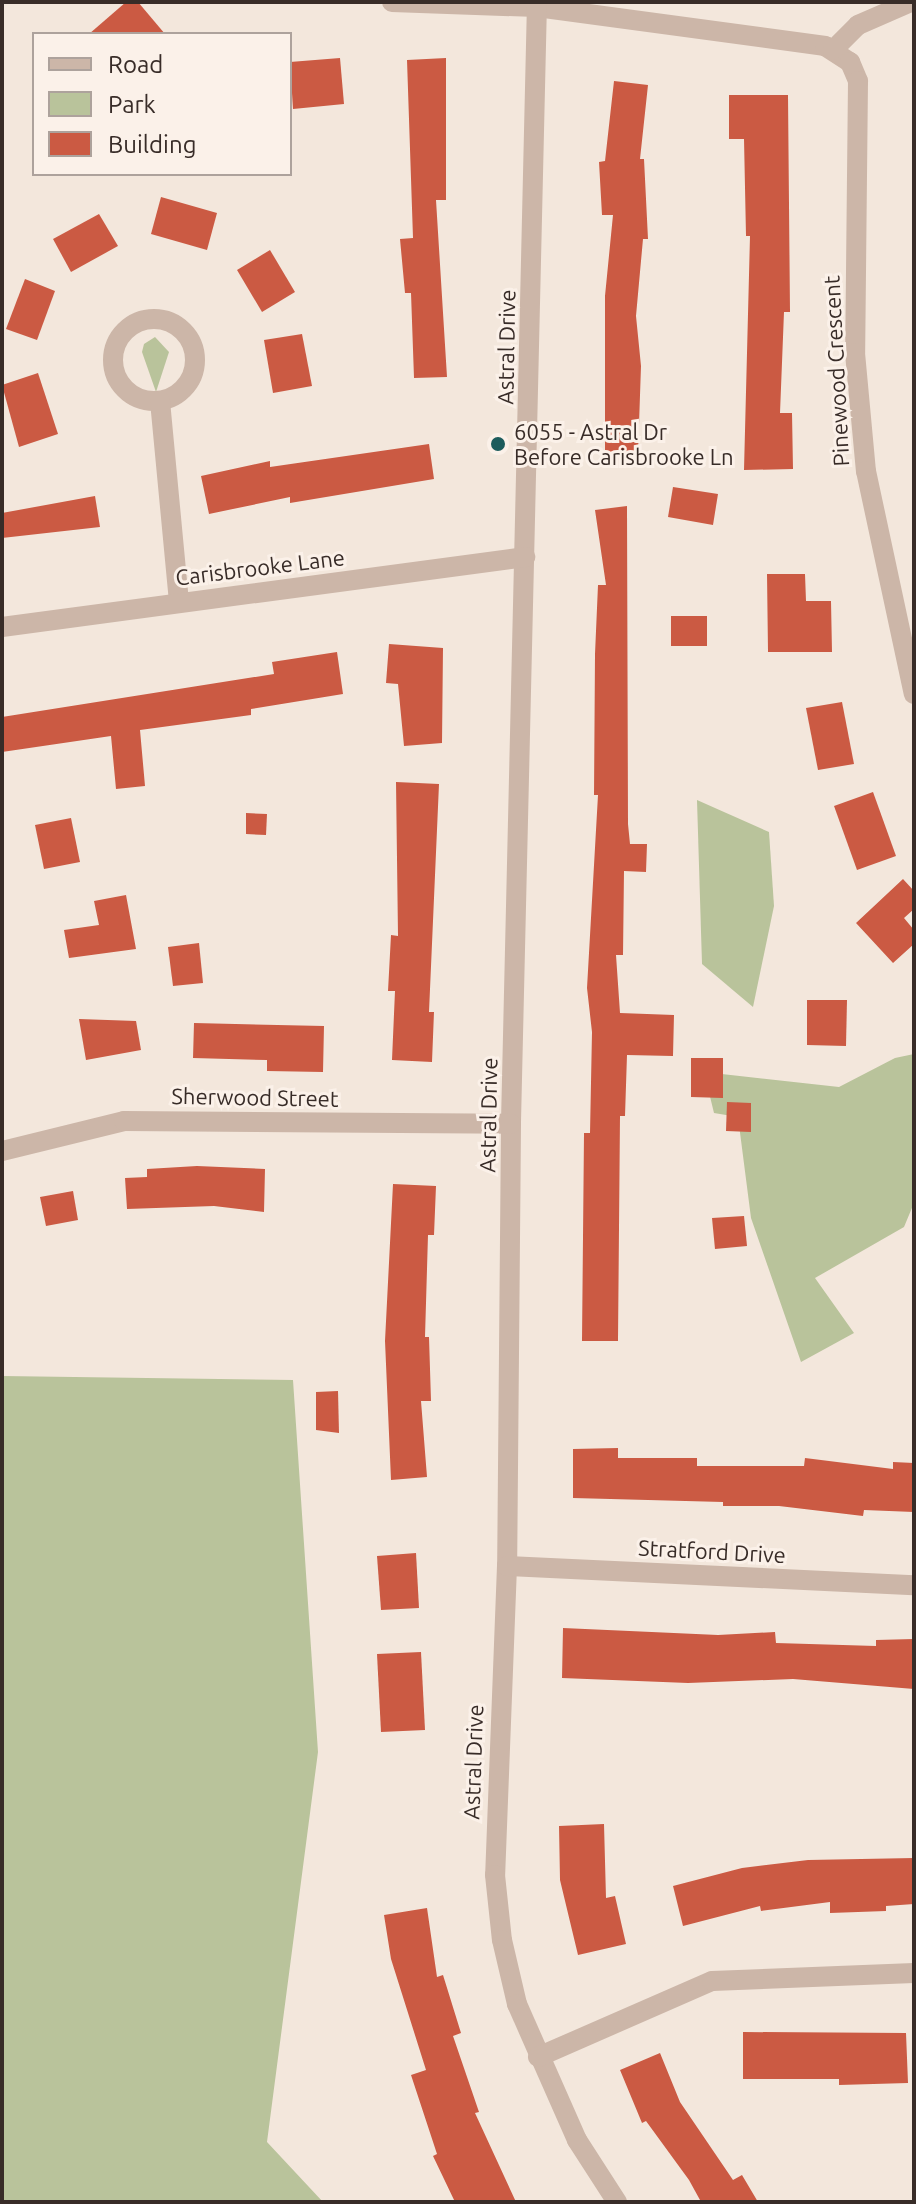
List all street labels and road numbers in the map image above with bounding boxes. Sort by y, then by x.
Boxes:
street label: Pinewood Crescent [818,275,854,467]
street label: Astral Drive [492,289,520,405]
street label: Carisbrooke Lane [174,544,346,590]
street label: Astral Drive [474,1057,502,1173]
street label: Sherwood Street [171,1082,339,1112]
street label: Stratford Drive [637,1534,787,1568]
street label: Astral Drive [458,1704,488,1820]

